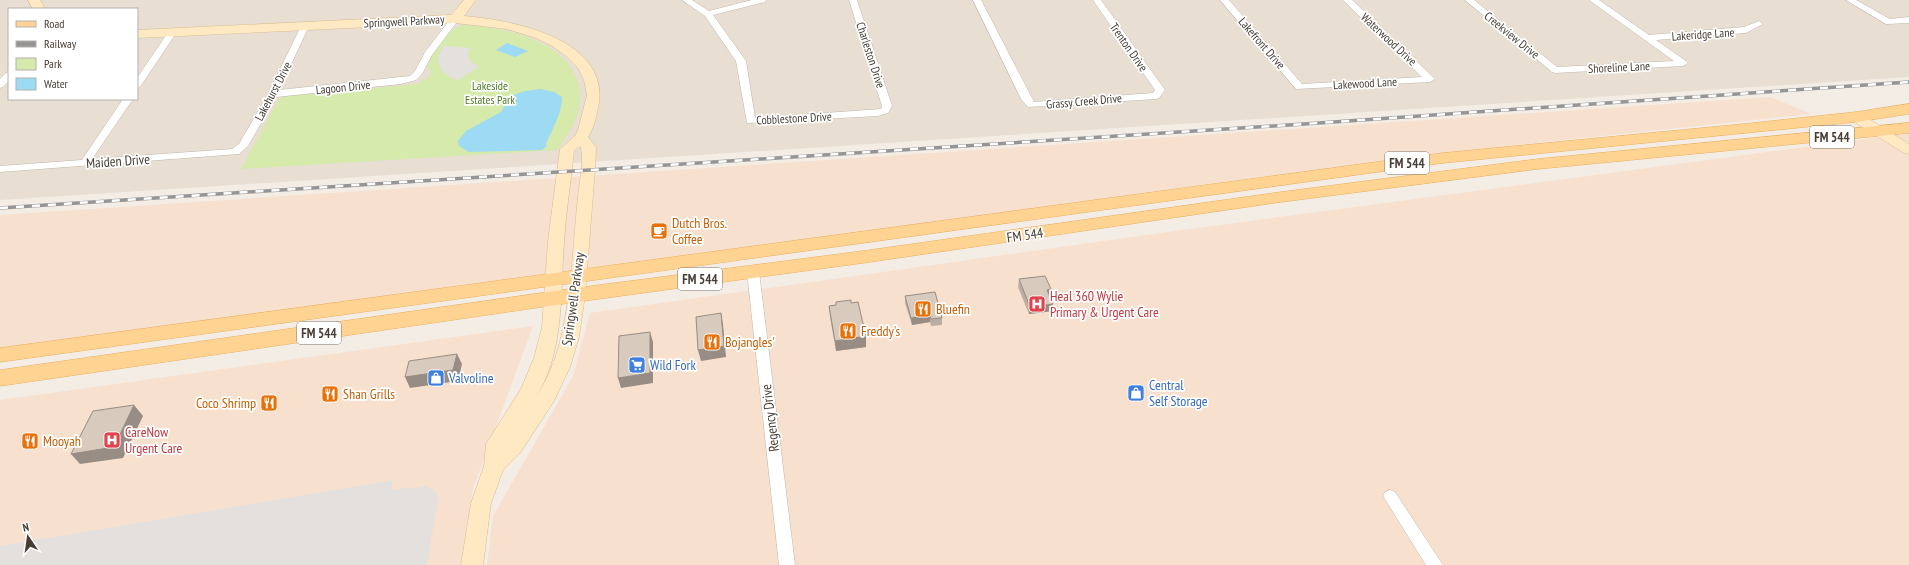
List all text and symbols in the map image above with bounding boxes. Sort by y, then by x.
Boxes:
legend [8,8,138,100]
street label: Creekview Drive [1481,8,1543,62]
street label: Waterwood Drive [1358,9,1420,69]
street label: Springwell Parkway [363,11,445,31]
street label: Lakefront Drive [1235,14,1289,72]
text: Road [44,16,64,31]
street label: Charleston Drive [853,20,889,90]
street label: Trenton Drive [1107,20,1151,74]
street label: Lakeridge Lane [1671,24,1735,44]
text: Railway [44,36,77,51]
text: Park [44,56,62,71]
street label: Shoreline Lane [1588,58,1650,76]
street label: Lakehurst Drive [251,59,295,123]
street label: Lakewood Lane [1333,74,1397,92]
text: Water [44,76,69,91]
street label: Lagoon Drive [315,77,371,97]
park label: Lakeside Estates Park [465,78,515,107]
street label: Grassy Creek Drive [1045,90,1123,112]
street label: Cobblestone Drive [756,109,832,127]
road number: FM 544 [1810,126,1854,148]
street label: Maiden Drive [85,150,151,172]
road number: FM 544 [1385,152,1429,174]
place label: Dutch Bros. Coffee [672,214,727,248]
cafe icon: Dutch Bros. Coffee [649,221,669,241]
street label: FM 544 [1006,223,1045,246]
street label: Springwell Parkway [558,250,589,347]
road number: FM 544 [678,268,722,290]
place label: Heal 360 Wylie Primary & Urgent Care [1050,287,1159,321]
hospital icon: Heal 360 Wylie Primary & Urgent Care [1027,294,1047,314]
restaurant icon: Bluefin [913,299,933,319]
place label: Bluefin [936,300,970,318]
restaurant icon: Freddy's [838,321,858,341]
road number: FM 544 [297,322,341,344]
place label: Freddy's [861,322,901,340]
restaurant icon: Bojangles' [702,332,722,352]
place label: Bojangles' [725,333,775,351]
supermarket icon: Wild Fork [627,355,647,375]
place label: Wild Fork [650,356,696,374]
shop icon: Valvoline [426,368,446,388]
place label: Valvoline [448,369,494,387]
place label: Central Self Storage [1149,376,1208,410]
street label: Regency Drive [757,383,783,453]
shop icon: Central Self Storage [1126,383,1146,403]
restaurant icon: Shan Grills [320,384,340,404]
place label: Shan Grills [343,385,395,403]
restaurant icon: Coco Shrimp [259,393,279,413]
place label: Coco Shrimp [196,394,256,412]
place label: CareNow Urgent Care [125,423,183,457]
hospital icon: CareNow Urgent Care [102,430,122,450]
restaurant icon: Mooyah [20,431,40,451]
place label: Mooyah [43,432,81,450]
north arrow [8,517,48,557]
text: N [21,520,30,535]

